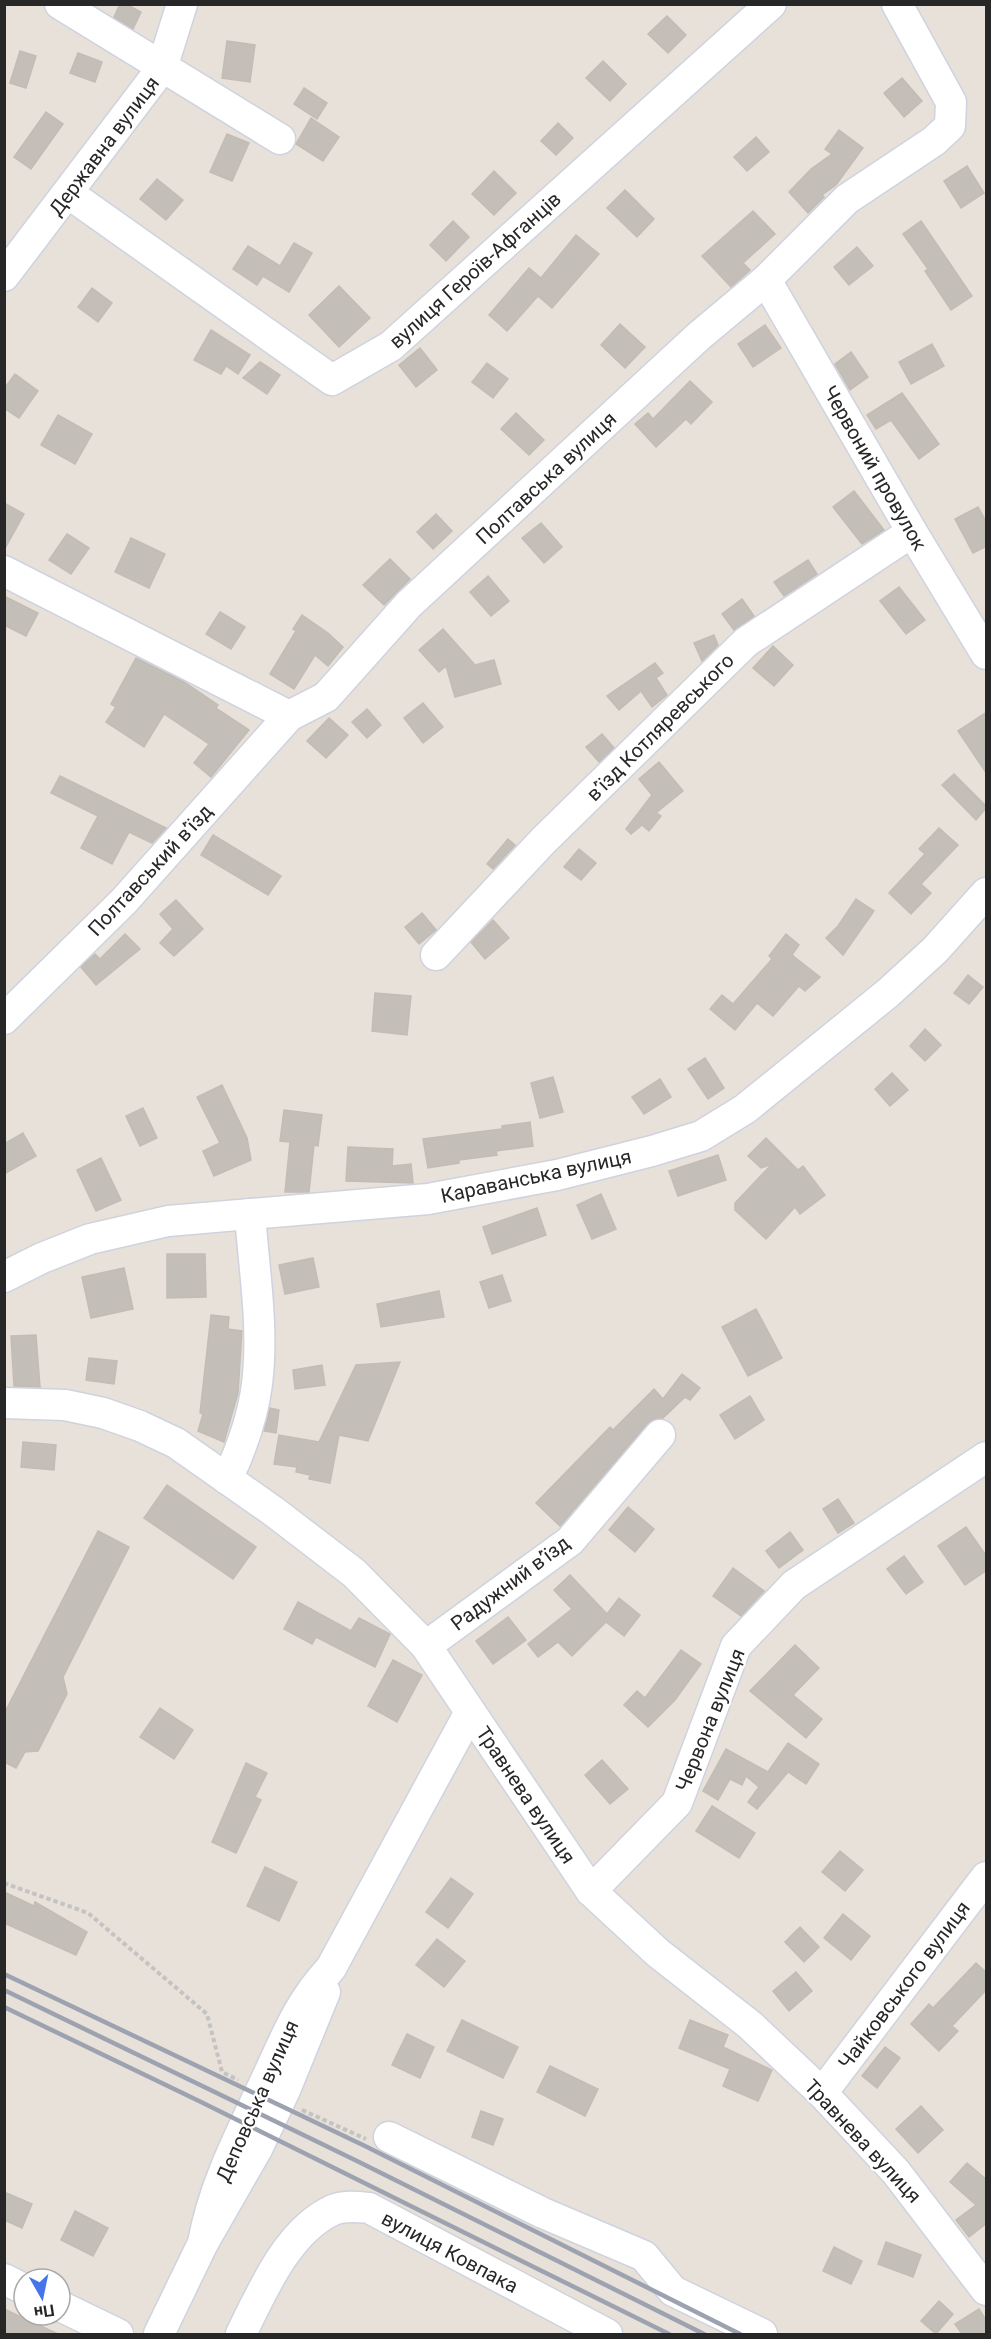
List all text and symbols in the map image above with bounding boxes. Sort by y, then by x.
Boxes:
street label: Державна вулиця [44,72,164,220]
street label: вулиця Героїв-Афганців [384,187,566,353]
street label: Червоний провулок [818,381,932,555]
street label: Полтавська вулиця [471,407,621,549]
street label: в’їзд Котляревського [581,648,739,806]
street label: Полтавський в’їзд [83,799,217,941]
street label: Караванська вулиця [439,1144,633,1208]
street label: Радужний в’їзд [446,1531,574,1635]
street label: Червона вулиця [670,1645,750,1795]
street label: Травнева вулиця [471,1722,581,1868]
street label: Чайковського вулиця [833,1896,975,2074]
street label: Деповська вулиця [211,2016,303,2186]
street label: Травнева вулиця [800,2074,926,2208]
street label: вулиця Ковпака [378,2206,522,2298]
north arrow [12,2267,72,2327]
text: Пн [33,2300,56,2322]

